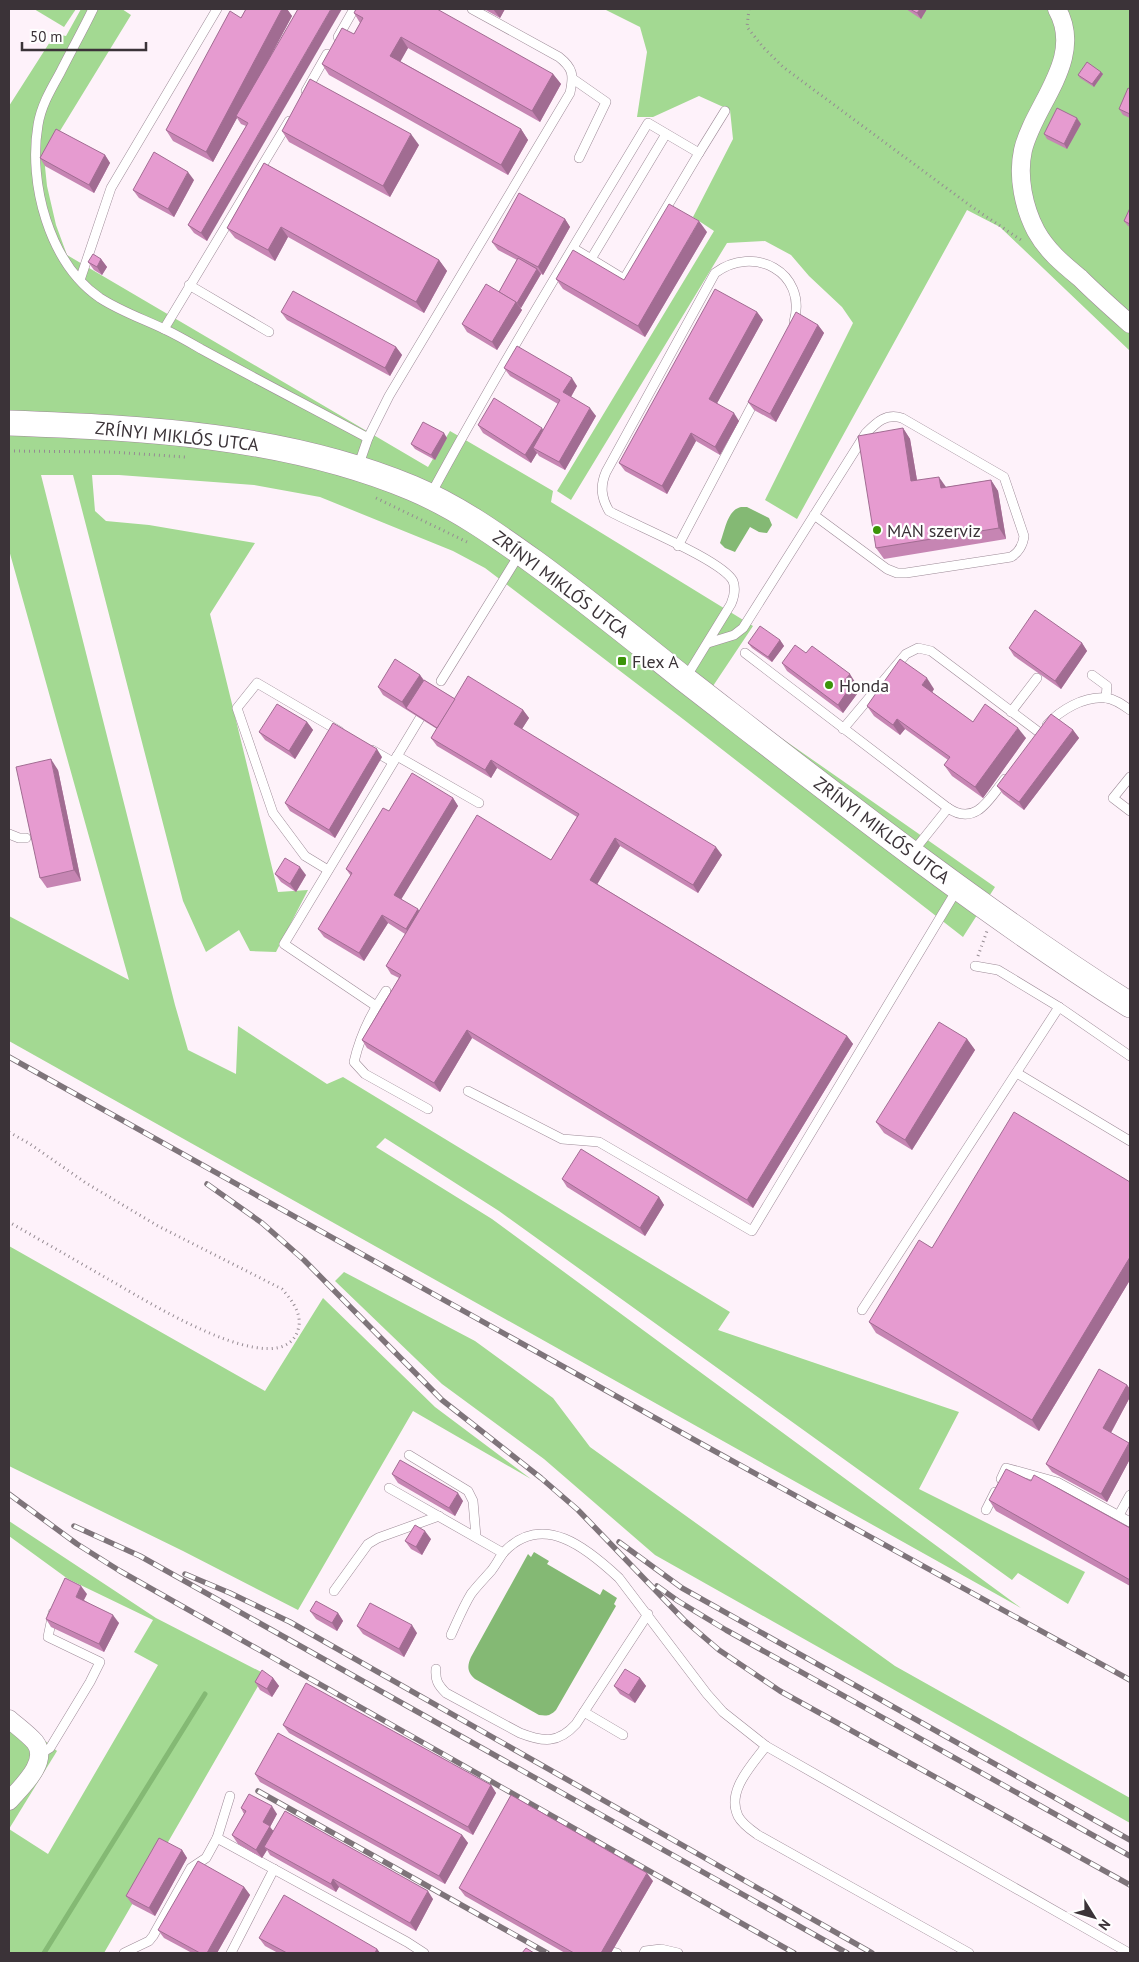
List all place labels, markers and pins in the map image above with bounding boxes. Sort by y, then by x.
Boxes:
place label: MAN szerviz [887,519,981,542]
marker: MAN szerviz [871,524,883,536]
place label: Flex A [632,650,679,673]
marker: Flex A [616,655,628,667]
place label: Honda [839,674,889,697]
marker: Honda [823,679,835,691]

